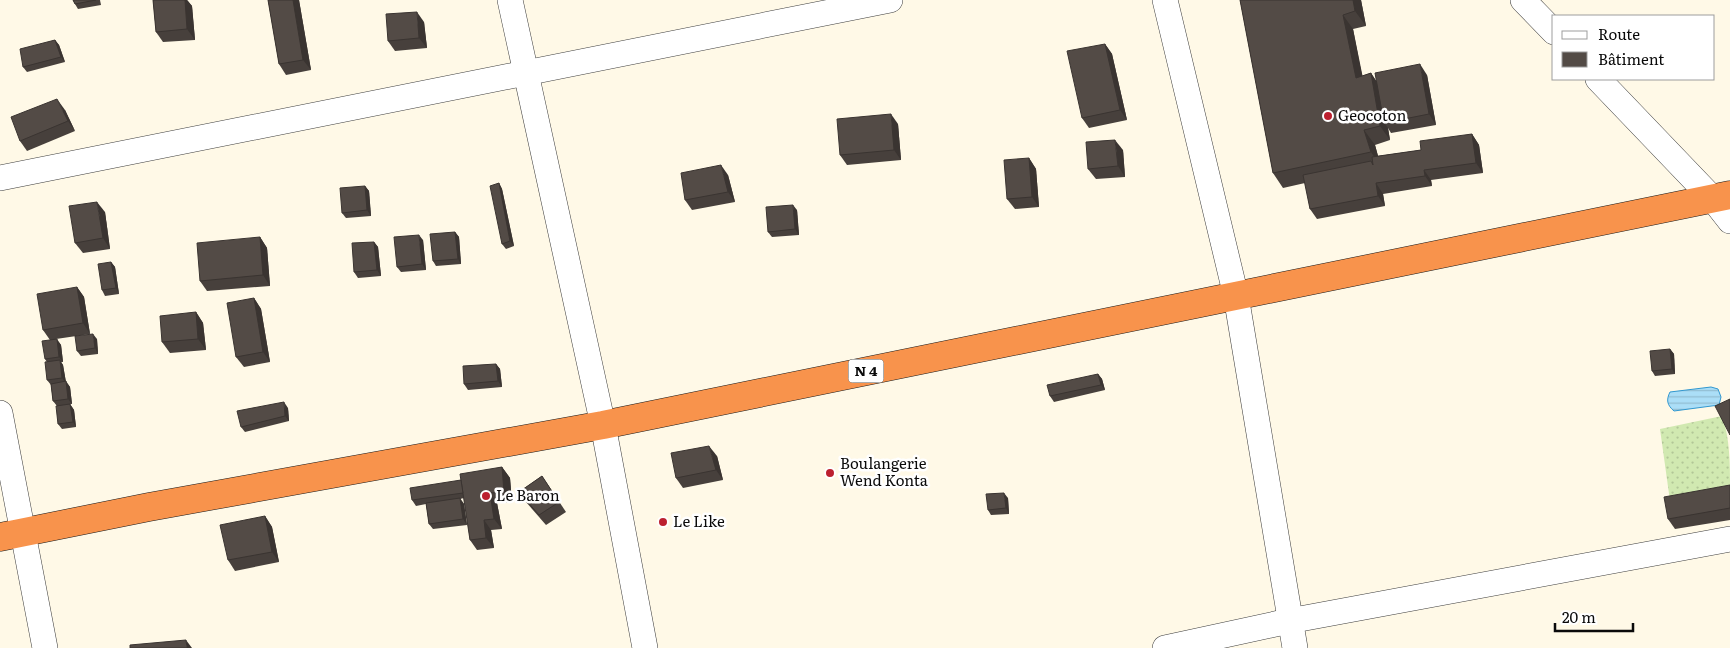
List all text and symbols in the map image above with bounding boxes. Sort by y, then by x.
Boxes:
legend [1552,15,1715,80]
text: Route [1598,22,1640,45]
text: Bâtiment [1598,47,1664,70]
place label: Geocoton [1338,103,1406,126]
marker: Geocoton [1322,110,1334,122]
road number: N 4 [848,360,884,382]
place label: Boulangerie Wend Konta [840,451,929,491]
marker: Boulangerie Wend Konta [824,467,836,479]
place label: Le Baron [496,483,560,506]
marker: Le Baron [480,490,492,502]
place label: Le Like [673,509,725,532]
marker: Le Like [657,516,669,528]
scale bar [1555,600,1632,632]
text: 20 m [1562,605,1596,628]

